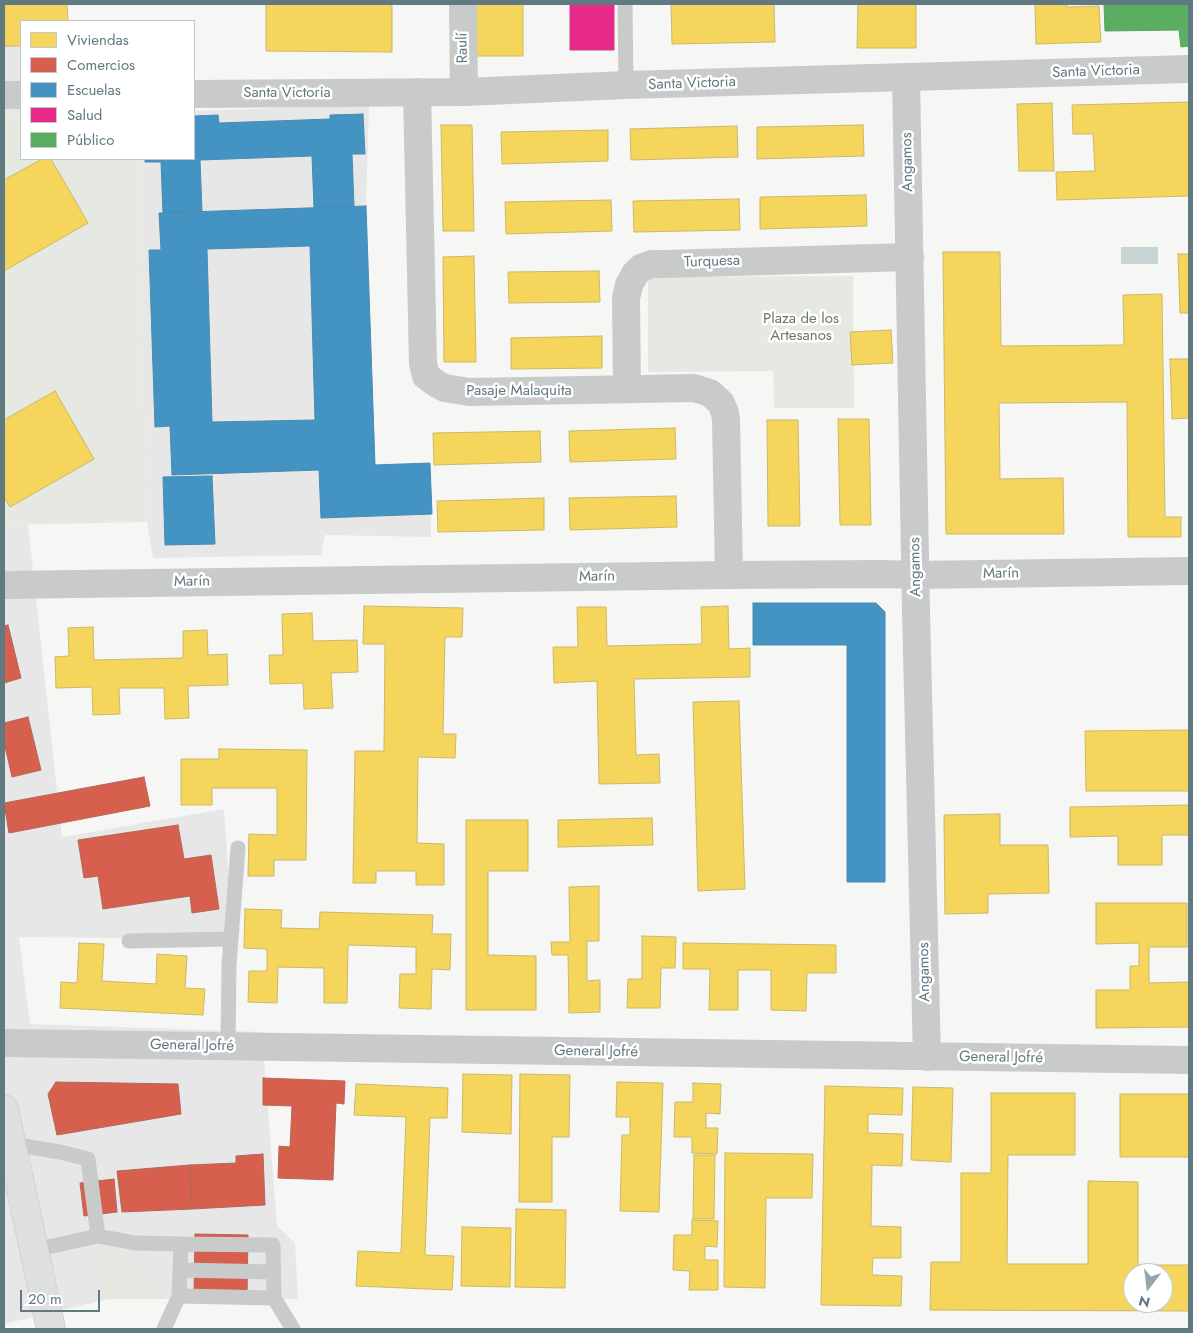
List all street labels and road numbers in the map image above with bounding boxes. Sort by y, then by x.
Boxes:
street label: Raulí [454,32,472,64]
street label: Santa Victoria [1052,61,1140,83]
street label: Santa Victoria [648,73,736,95]
street label: Santa Victoria [243,84,331,102]
street label: Angamos [898,132,918,192]
street label: Turquesa [684,252,740,272]
street label: Pasaje Malaquita [466,382,572,400]
street label: Angamos [906,537,926,597]
street label: Marín [983,565,1019,583]
street label: Marín [579,568,615,586]
street label: Marín [174,573,210,591]
street label: Angamos [915,942,935,1002]
street label: General Jofré [150,1036,234,1056]
street label: General Jofré [554,1042,638,1062]
street label: General Jofré [959,1048,1043,1068]

